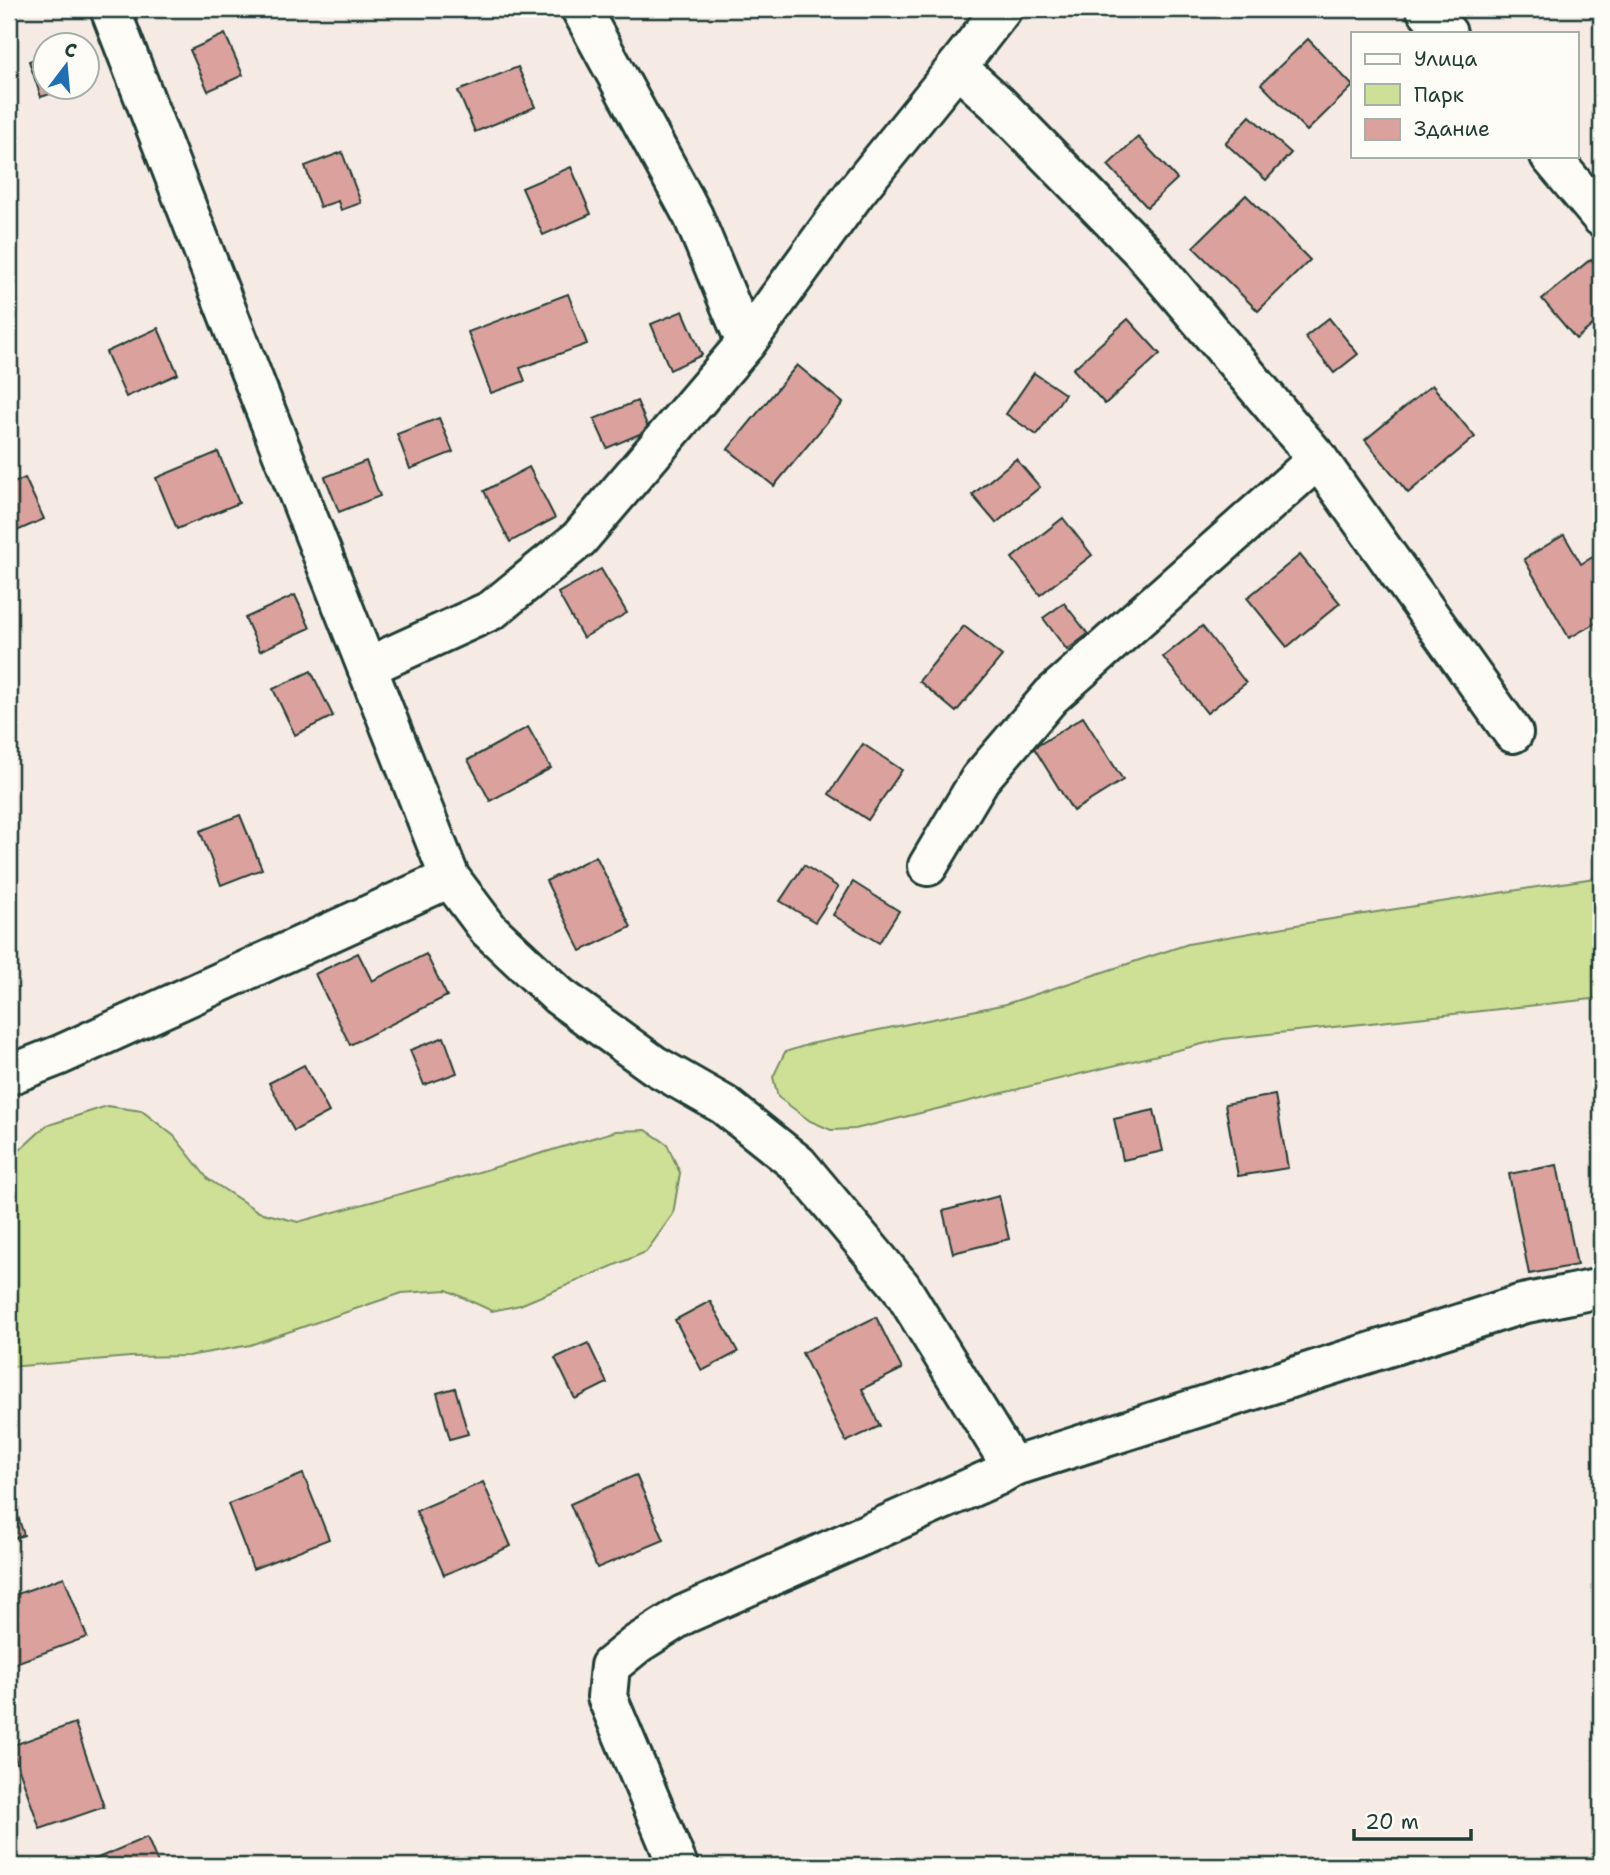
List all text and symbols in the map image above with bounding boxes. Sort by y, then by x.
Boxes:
north arrow [32,32,102,102]
legend [1351,32,1578,158]
text: С [61,37,80,64]
text: Улица [1414,45,1477,73]
text: Парк [1414,81,1464,109]
text: Здание [1414,115,1490,143]
scale bar [1354,1798,1472,1842]
text: 20 m [1365,1808,1419,1836]

